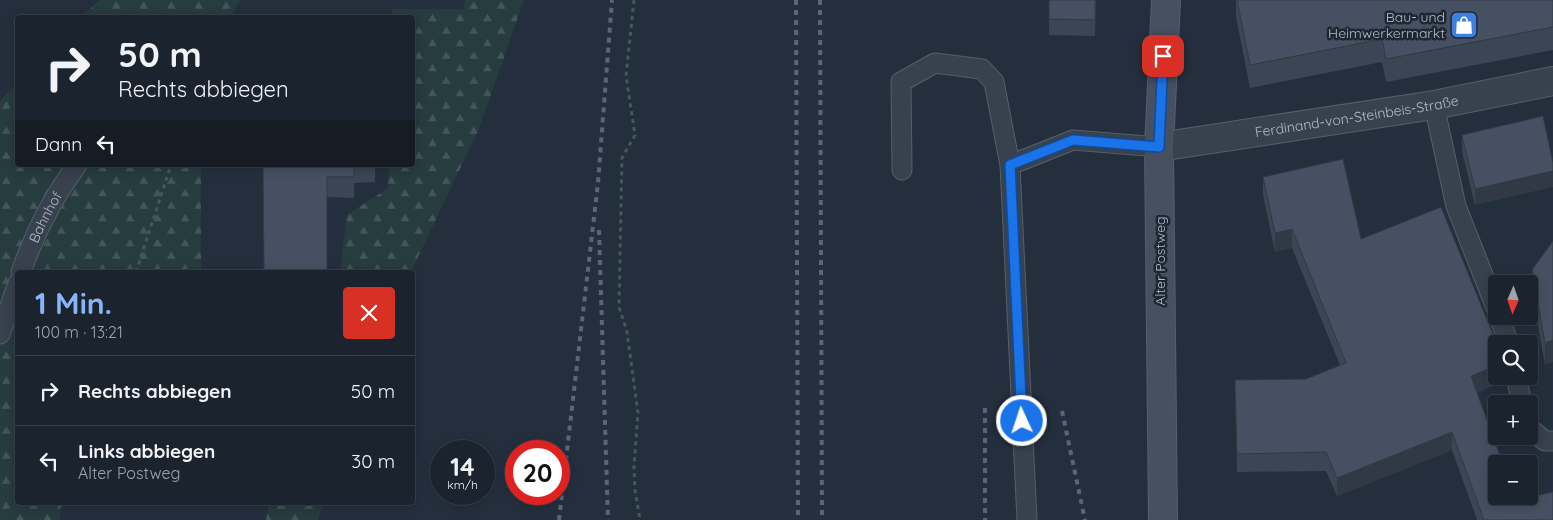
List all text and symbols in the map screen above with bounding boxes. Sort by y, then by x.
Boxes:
place label: Bau- und Heimwerkermarkt [1328,8,1445,42]
shop icon: Bau- und Heimwerkermarkt [1449,10,1479,40]
text: 50 m [118,32,202,76]
icon: right [35,35,100,100]
pin [1142,35,1184,77]
icon: arrive [1149,42,1177,70]
text: Rechts abbiegen [118,75,289,103]
street label: Ferdinand-von-Steinbeis-Straße [1254,91,1460,141]
icon: left [92,130,120,158]
text: Dann [35,132,82,156]
street label: Bahnhof [25,188,66,246]
street label: Alter Postweg [1151,216,1169,306]
north arrow [1488,275,1538,325]
map controls [1488,275,1538,505]
text: 1 Min. [35,284,112,322]
button: close [343,287,395,339]
text: 100 m · 13:21 [35,322,123,342]
button: search [1488,335,1538,385]
icon: right [35,377,63,405]
text: Rechts abbiegen [78,379,231,403]
text: 50 m [351,379,395,403]
position arrow [995,394,1047,446]
button: + [1488,395,1538,445]
text: Links abbiegen [78,439,215,463]
speed limit sign: 20 [505,440,570,505]
icon: left [35,447,63,475]
text: 30 m [351,449,395,473]
text: 14 [450,451,475,482]
button: − [1488,455,1538,505]
text: Alter Postweg [78,463,180,483]
text: km/h [447,477,478,492]

